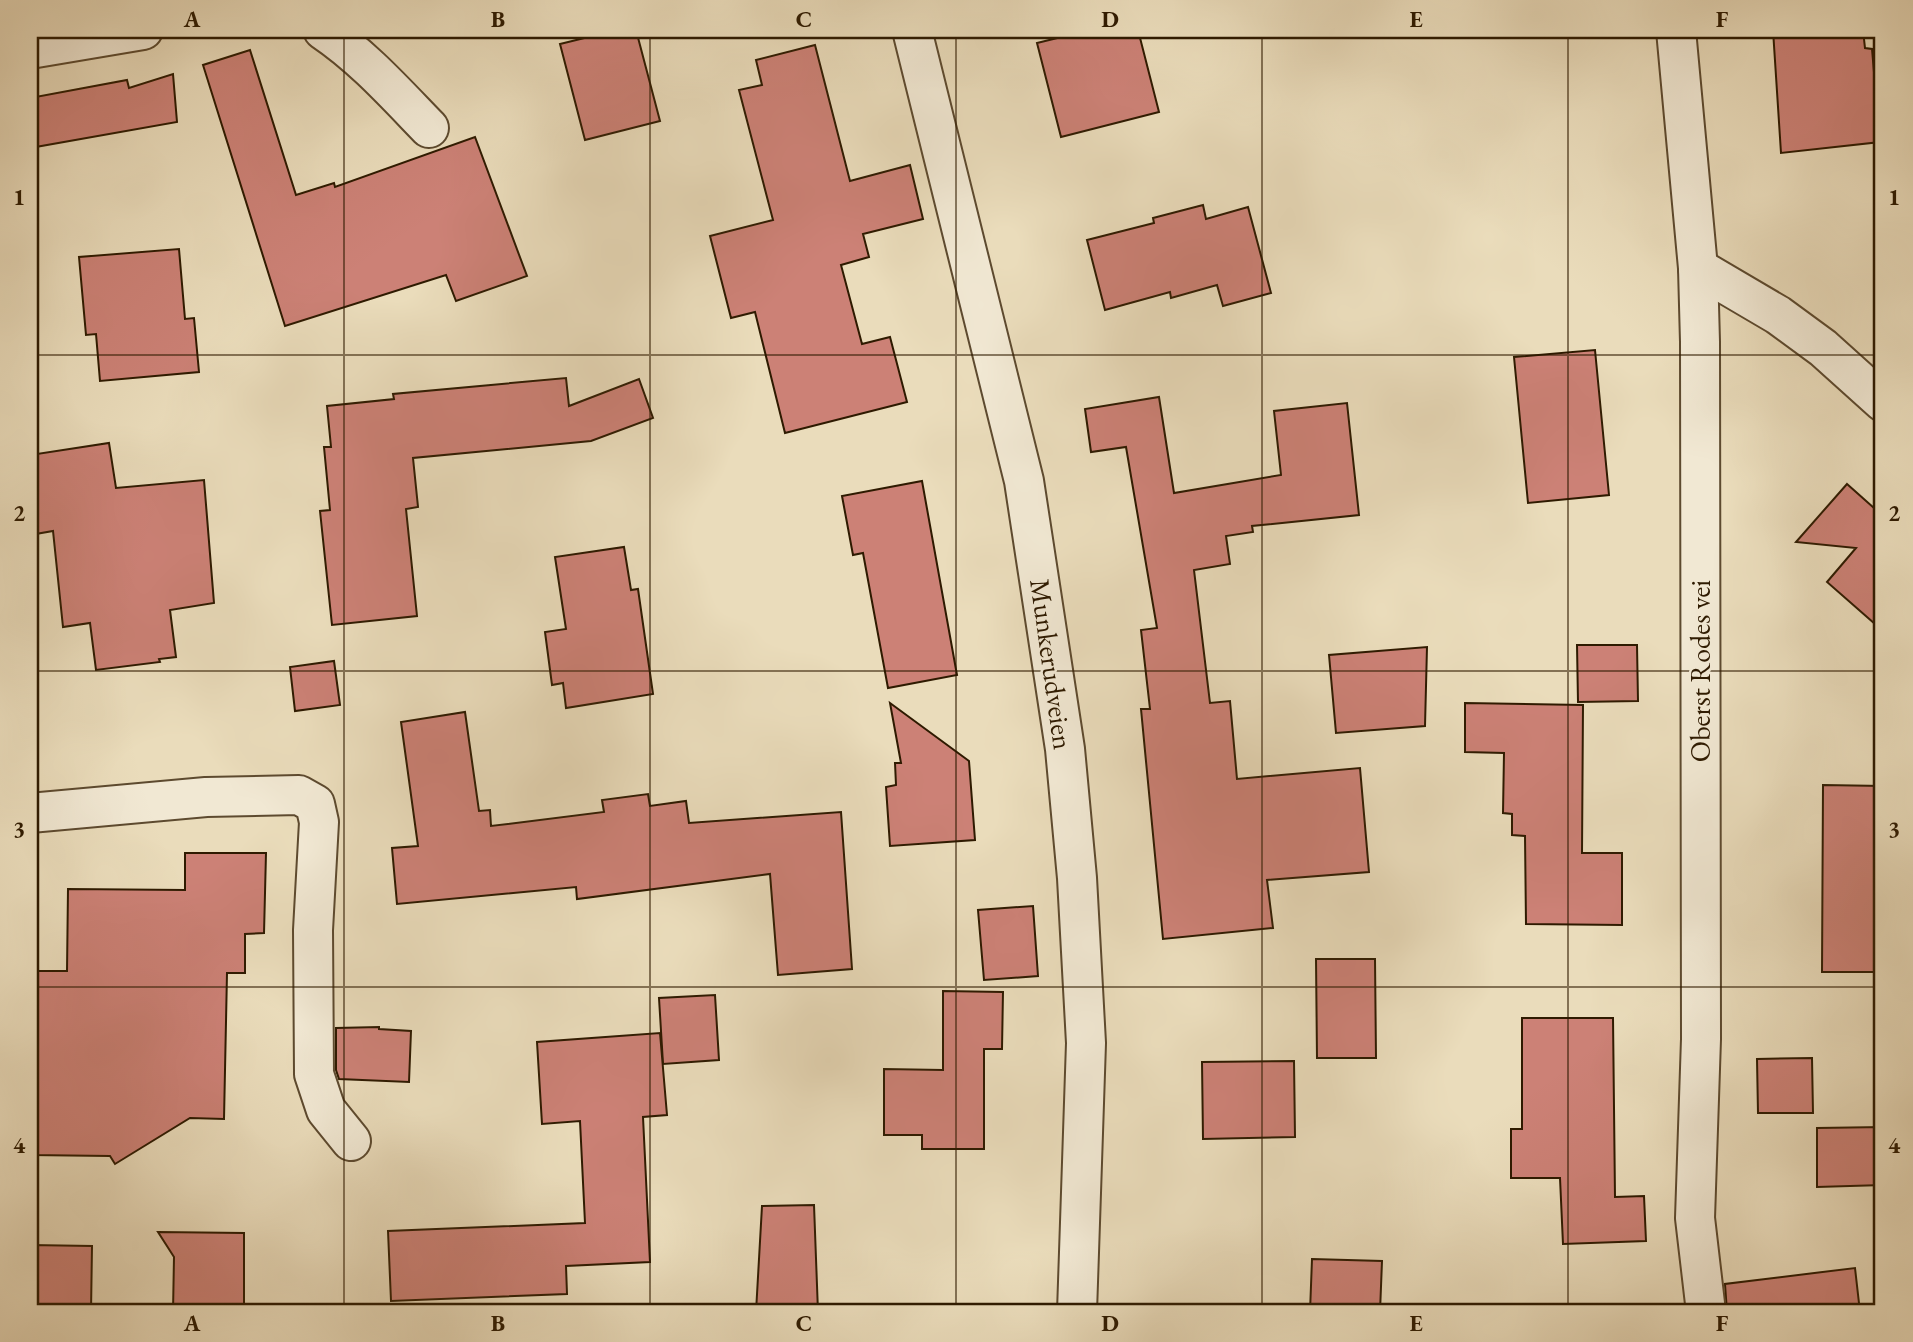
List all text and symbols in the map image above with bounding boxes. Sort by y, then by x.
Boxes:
text: A [183,4,201,34]
text: B [491,4,505,34]
text: C [796,4,812,34]
text: D [1101,4,1119,34]
text: E [1409,4,1423,34]
text: F [1716,4,1729,34]
text: 1 [13,182,25,212]
text: 1 [1888,182,1900,212]
text: 2 [13,498,25,528]
text: 2 [1888,498,1900,528]
street label: Munkerudveien [1022,576,1082,752]
street label: Oberst Rodes vei [1682,580,1718,762]
text: 3 [13,814,25,844]
text: 3 [1888,814,1900,844]
text: 4 [13,1130,26,1160]
text: 4 [1888,1130,1901,1160]
text: A [183,1308,201,1338]
text: B [491,1308,505,1338]
text: C [796,1308,812,1338]
text: D [1101,1308,1119,1338]
text: E [1409,1308,1423,1338]
text: F [1716,1308,1729,1338]

